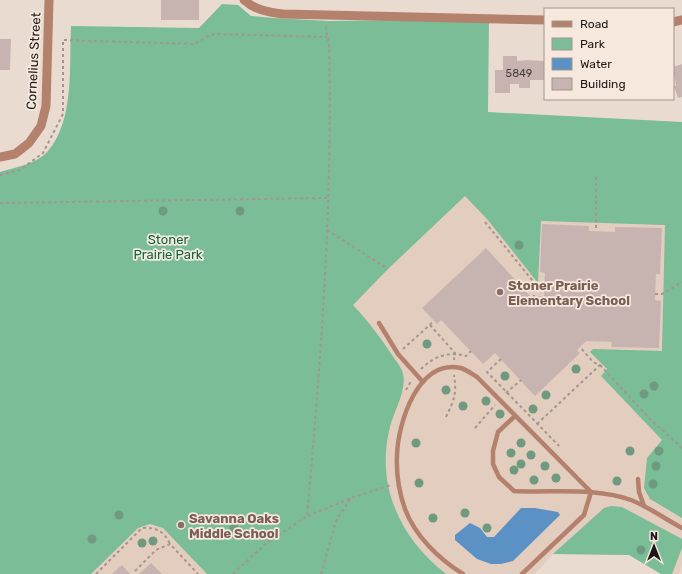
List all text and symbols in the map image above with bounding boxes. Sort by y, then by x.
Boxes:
legend [544,8,674,100]
street label: Cornelius Street [23,12,44,110]
text: Road [580,17,608,31]
text: Park [580,37,606,51]
text: Water [580,57,612,71]
house number: 5849 [506,67,532,80]
text: Building [580,77,626,91]
park label: Stoner Prairie Park [133,232,203,262]
place label: Stoner Prairie Elementary School [508,278,630,308]
marker: Stoner Prairie Elementary School [495,287,505,297]
place label: Savanna Oaks Middle School [189,511,279,541]
marker: Savanna Oaks Middle School [176,520,186,530]
north arrow [634,526,674,566]
text: N [650,530,658,543]

